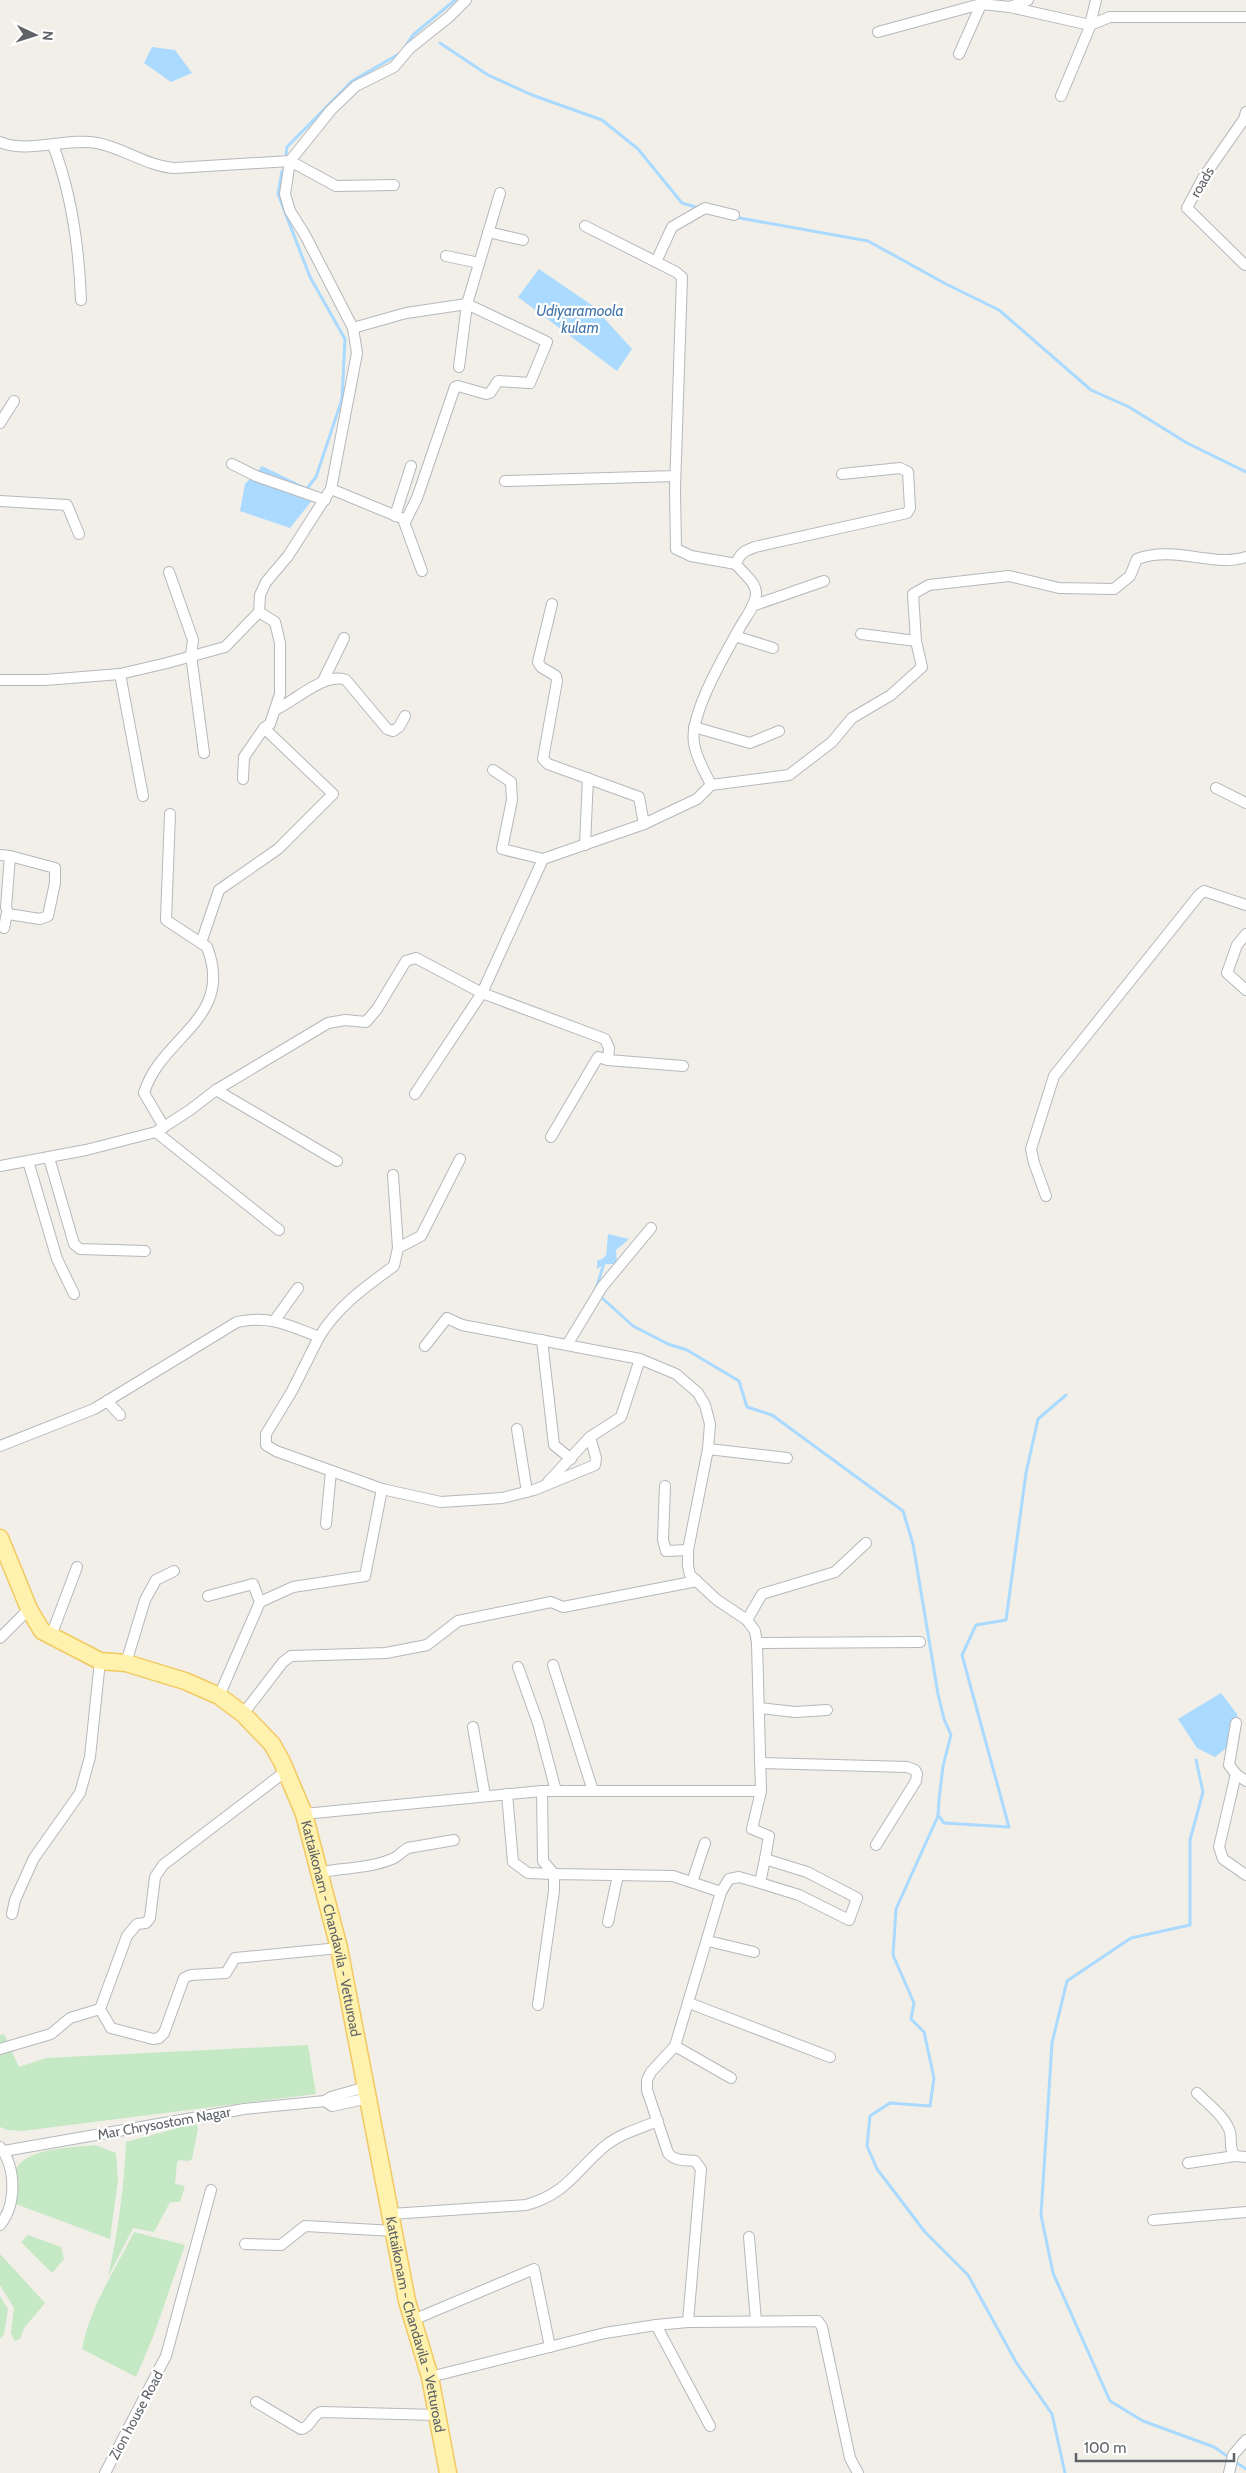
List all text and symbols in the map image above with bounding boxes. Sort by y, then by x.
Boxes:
north arrow [10,10,60,60]
text: N [39,30,57,41]
street label: roads [1186,163,1218,200]
water label: Udiyaramoola kulam [536,302,624,337]
street label: Kattaikonam - Chandavila - Vetturoad [297,1818,365,2038]
street label: Mar Chrysostom Nagar [96,2102,233,2144]
street label: Kattaikonam - Chandavila - Vetturoad [382,2215,449,2434]
street label: Zion house Road [105,2367,167,2463]
scale bar [1076,2430,1234,2462]
text: 100 m [1084,2439,1126,2457]

